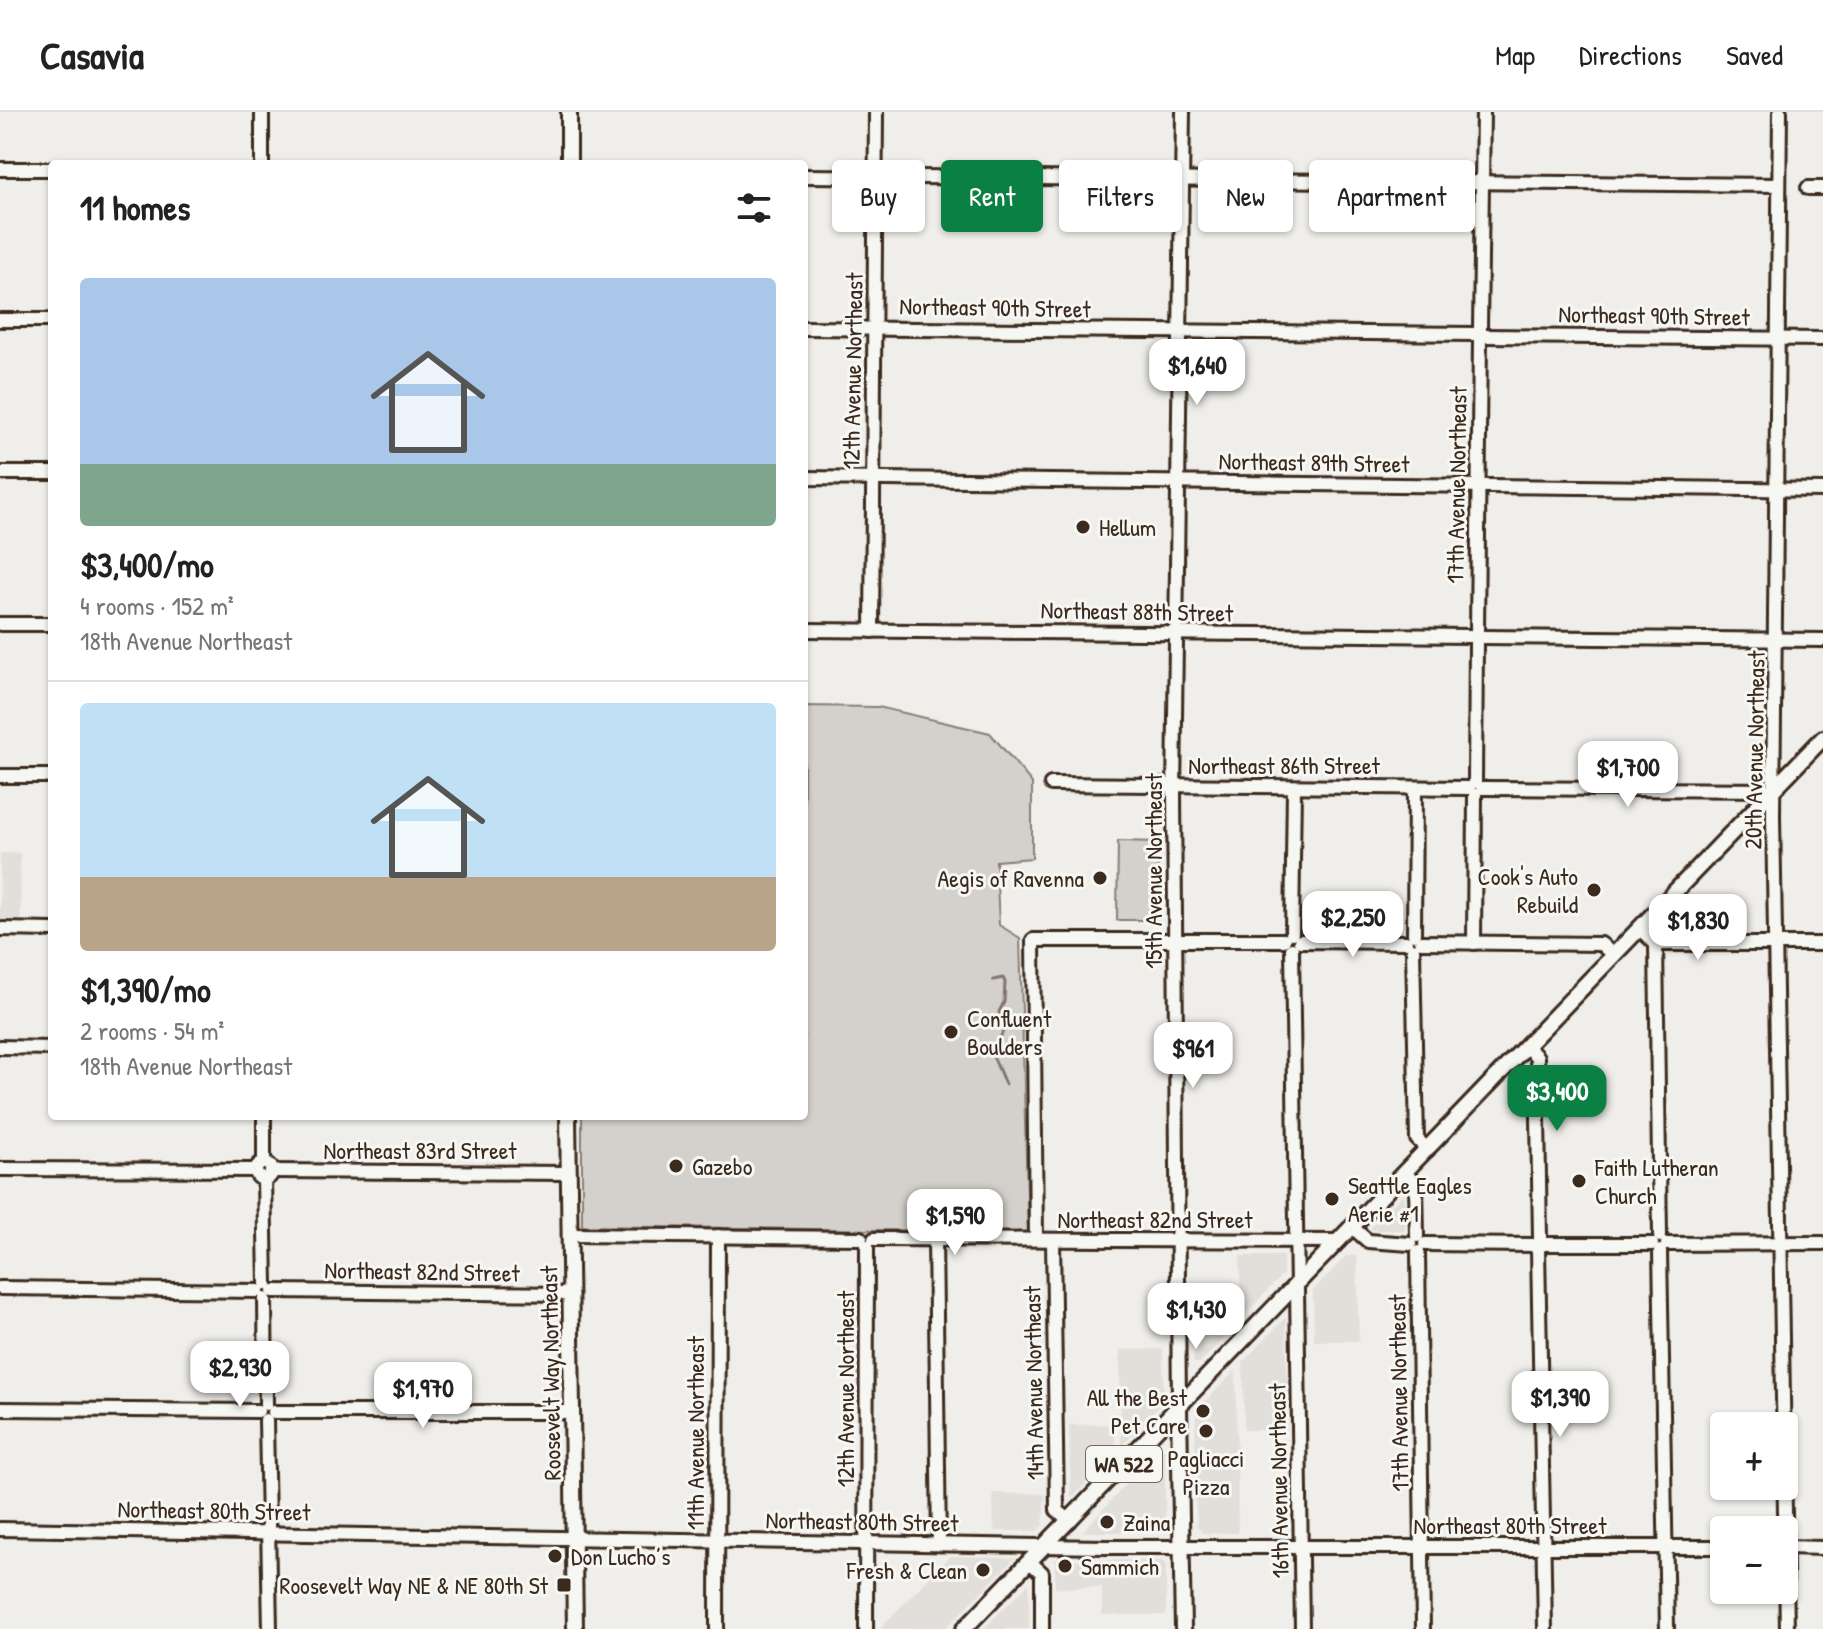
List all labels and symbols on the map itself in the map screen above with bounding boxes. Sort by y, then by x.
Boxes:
street label: 12th Avenue Northeast [834,272,870,470]
street label: Northeast 90th Street [899,289,1092,325]
street label: Northeast 90th Street [1558,297,1751,333]
pin: $1,640 [1132,339,1262,407]
street label: 17th Avenue Northeast [1438,385,1474,584]
street label: Northeast 89th Street [1218,444,1410,480]
place label: Hellum [1099,511,1156,543]
marker: Hellum [1074,518,1092,536]
street label: Northeast 88th Street [1040,593,1234,629]
street label: 20th Avenue Northeast [1736,650,1772,850]
pin: $1,700 [1563,741,1693,809]
street label: Northeast 86th Street [1188,749,1381,781]
street label: 15th Avenue Northeast [1137,772,1169,969]
place label: Cook's Auto Rebuild [1478,860,1578,920]
place label: Aegis of Ravenna [938,862,1084,894]
marker: Aegis of Ravenna [1091,869,1109,887]
marker: Cook's Auto Rebuild [1585,881,1603,899]
pin: $2,250 [1288,891,1418,959]
pin: $1,830 [1633,894,1763,962]
place label: Confluent Boulders [967,1002,1052,1062]
pin: $961 [1146,1022,1240,1090]
marker: Confluent Boulders [942,1023,960,1041]
pin: $3,400 [1492,1065,1622,1133]
street label: Northeast 83rd Street [323,1134,517,1166]
place label: Gazebo [692,1150,753,1182]
place label: Faith Lutheran Church [1594,1151,1719,1211]
marker: Gazebo [667,1157,685,1175]
place label: Seattle Eagles Aerie #1 [1348,1169,1472,1229]
marker: Faith Lutheran Church [1570,1172,1588,1190]
pin: $1,590 [890,1189,1020,1257]
marker: Seattle Eagles Aerie #1 [1323,1190,1341,1208]
street label: Northeast 82nd Street [1057,1203,1253,1235]
street label: Northeast 82nd Street [324,1253,521,1289]
street label: Roosevelt Way Northeast [532,1265,568,1481]
pin: $1,430 [1131,1283,1261,1351]
street label: 14th Avenue Northeast [1015,1285,1051,1480]
street label: 12th Avenue Northeast [829,1290,861,1487]
street label: 17th Avenue Northeast [1380,1293,1416,1492]
street label: 11th Avenue Northeast [679,1335,711,1530]
pin: $2,930 [175,1341,305,1409]
pin: $1,970 [358,1362,488,1430]
pin: $1,390 [1495,1371,1625,1439]
place label: All the Best Pet Care [1087,1381,1188,1441]
street label: 16th Avenue Northeast [1260,1382,1296,1579]
marker: All the Best Pet Care [1194,1402,1212,1420]
marker: Pagliacci Pizza [1197,1422,1215,1440]
place label: Pagliacci Pizza [1168,1442,1244,1502]
road number: WA 522 [1086,1446,1162,1482]
street label: Northeast 80th Street [117,1492,311,1528]
street label: Northeast 80th Street [765,1503,959,1539]
place label: Zaina [1123,1506,1170,1538]
street label: Northeast 80th Street [1414,1509,1607,1541]
marker: Zaina [1098,1513,1116,1531]
place label: Don Lucho’s [571,1540,671,1572]
marker: Don Lucho’s [546,1547,564,1565]
place label: Sammich [1081,1550,1159,1582]
place label: Fresh & Clean [846,1554,967,1586]
marker: Sammich [1056,1557,1074,1575]
marker: Fresh & Clean [974,1561,992,1579]
place label: Roosevelt Way NE & NE 80th St [279,1569,549,1601]
marker: Roosevelt Way NE & NE 80th St [555,1576,573,1594]

